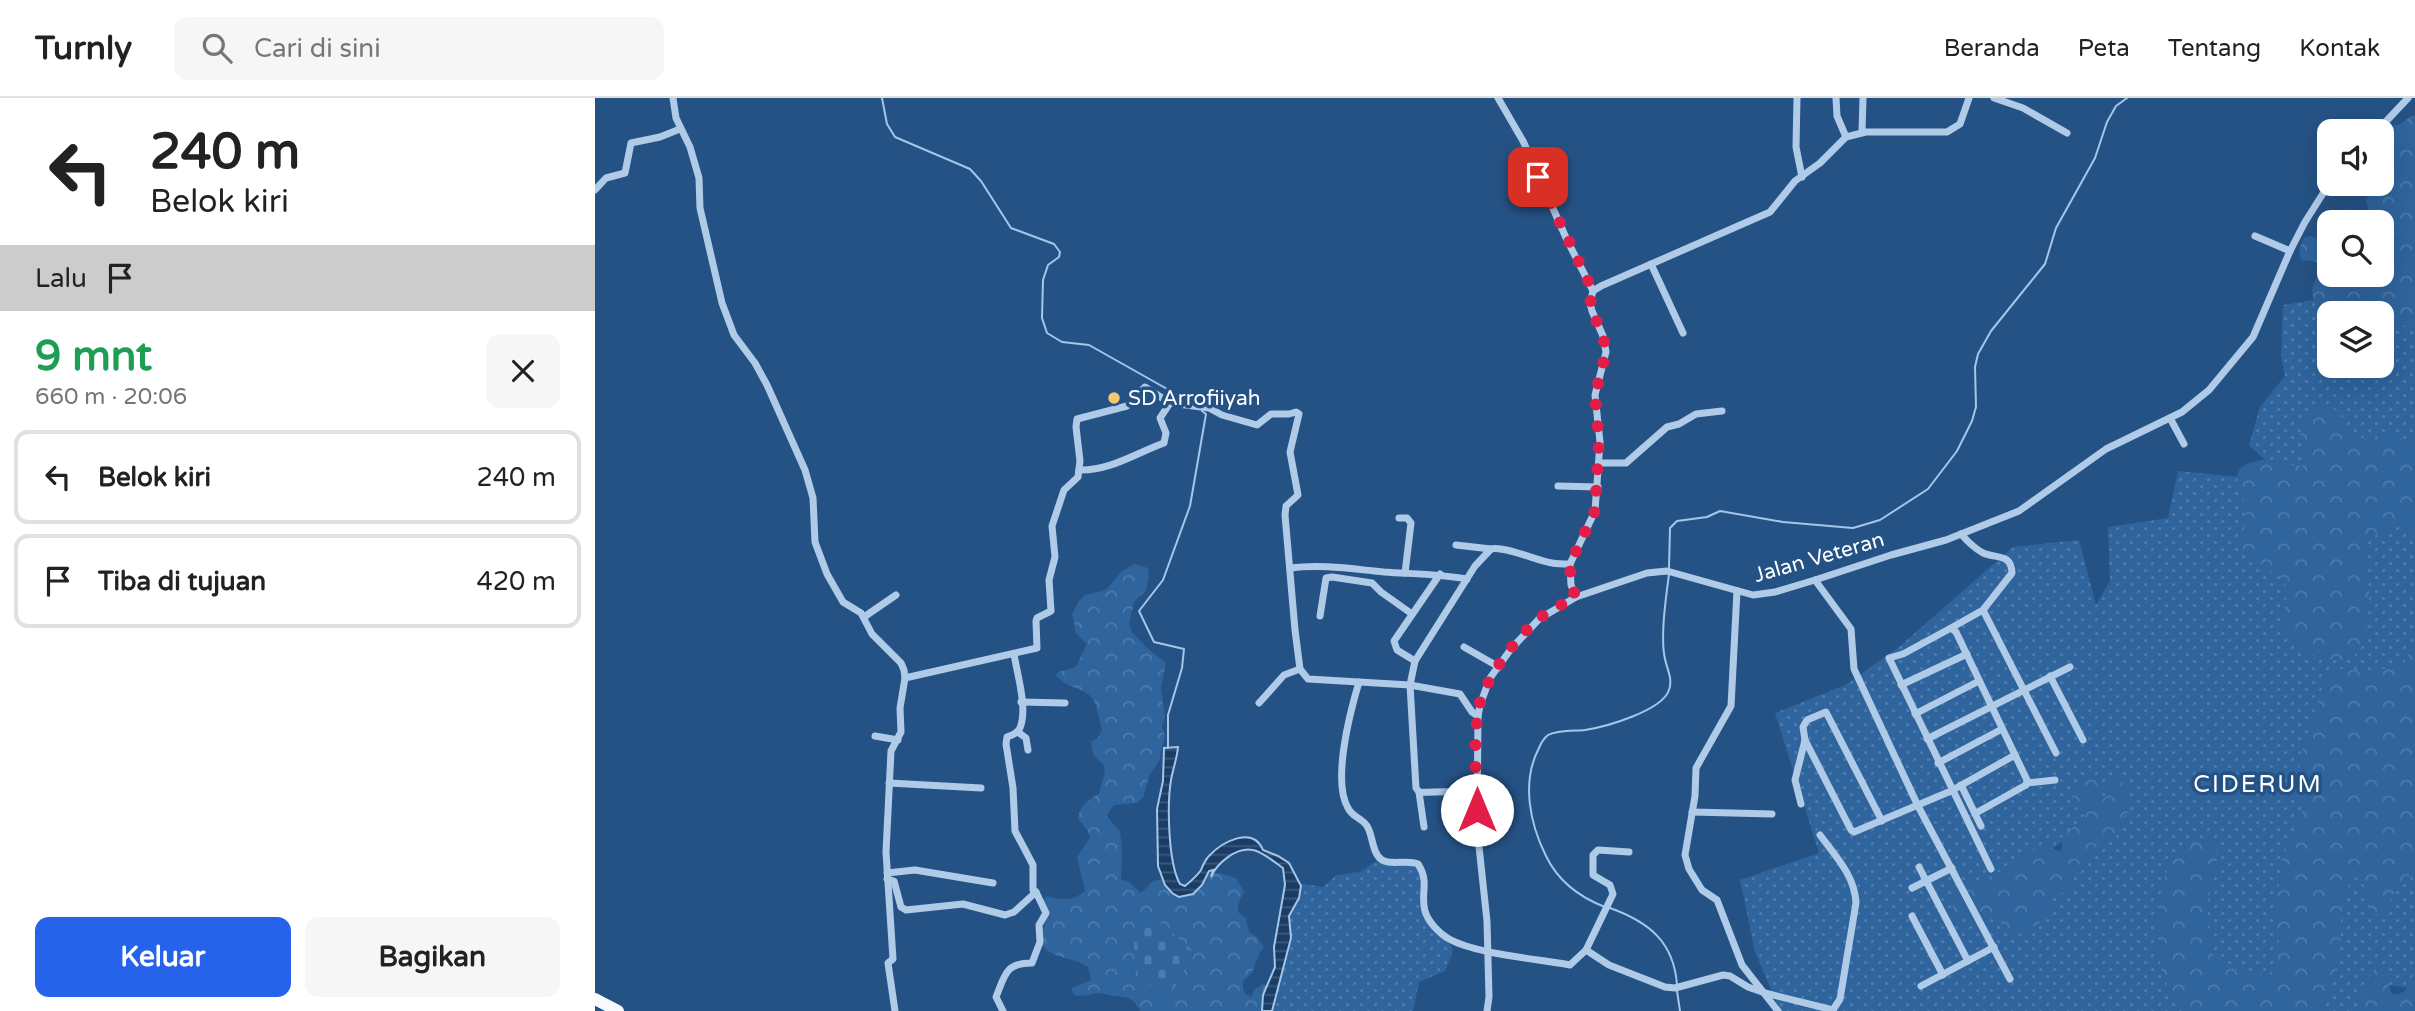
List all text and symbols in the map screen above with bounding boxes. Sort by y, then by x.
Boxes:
search box [174,17,664,80]
text: Turnly [35,29,132,68]
icon: search [198,29,236,67]
text: Cari di sini [254,33,381,64]
text: Beranda [1944,34,2040,63]
text: Peta [2078,34,2130,63]
text: Tentang [2168,34,2261,63]
text: Kontak [2299,34,2380,63]
map controls [2317,119,2394,378]
button: sound [2317,119,2394,196]
text: 240 m [150,123,300,182]
icon: left [35,126,126,217]
pin [1508,147,1568,207]
icon: arrive [1519,158,1557,196]
text: Belok kiri [150,183,289,221]
button: search [2317,210,2394,287]
icon: arrive [101,259,139,297]
text: Lalu [35,263,87,294]
button: layers [2317,301,2394,378]
text: 9 mnt [35,331,152,382]
button: close [486,334,560,408]
text: 660 m · 20:06 [35,383,187,411]
place label: SD Arrofiiyah [1128,386,1261,411]
marker: SD Arrofiiyah [1106,390,1122,406]
icon: left [39,458,77,496]
text: Belok kiri [98,462,211,493]
text: 240 m [476,462,556,493]
street label: Jalan Veteran [1751,527,1887,588]
icon: arrive [39,562,77,600]
text: Tiba di tujuan [98,566,266,597]
text: 420 m [476,566,556,597]
district label: CIDERUM [2193,770,2323,799]
position arrow [1440,773,1514,847]
button: Keluar [35,917,291,997]
button: Bagikan [305,917,560,997]

